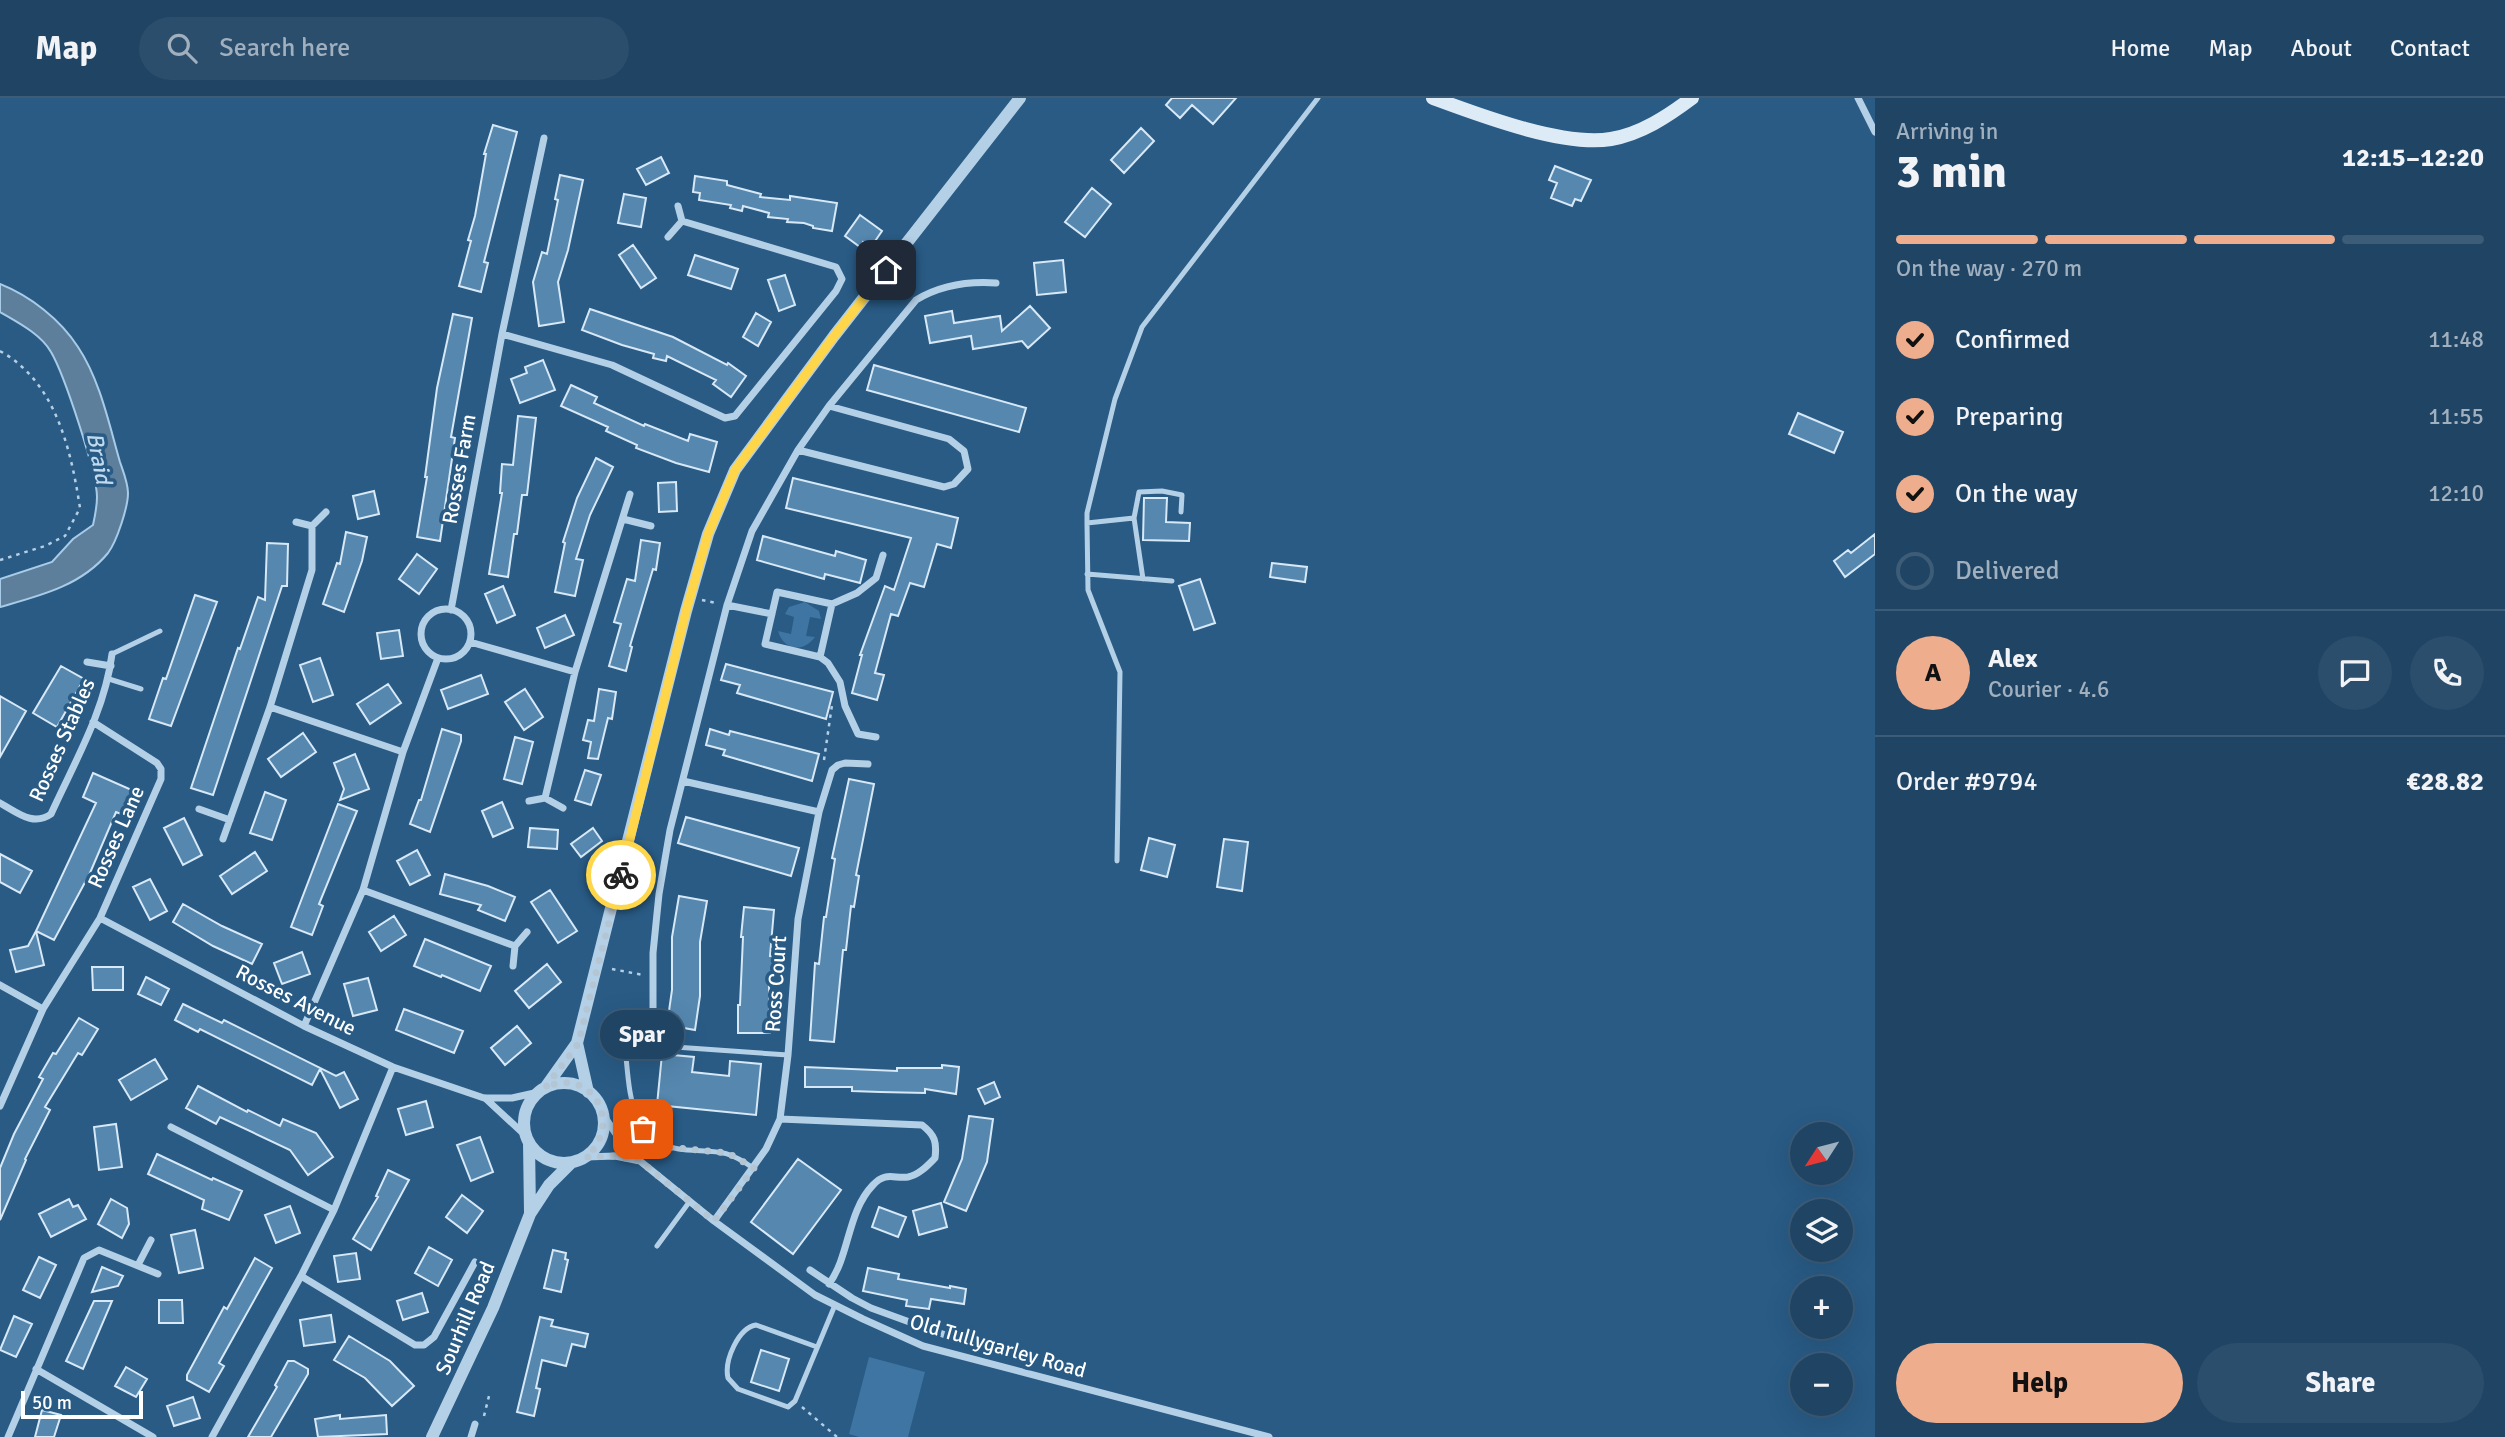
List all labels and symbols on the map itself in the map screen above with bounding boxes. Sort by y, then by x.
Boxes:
pin [856,240,916,300]
street label: Rosses Farm [437,412,481,526]
water label: Braid [80,430,119,489]
street label: Rosses Stables [23,674,101,806]
street label: Rosses Lane [82,782,150,892]
courier [586,840,656,910]
street label: Ross Court [760,935,792,1033]
street label: Rosses Avenue [231,959,361,1041]
callout: Spar [601,1010,685,1059]
pin [613,1099,673,1159]
north arrow [1790,1122,1853,1185]
street label: Sourhill Road [429,1257,501,1379]
street label: Old Tullygarley Road [907,1308,1089,1384]
scale bar [21,1388,144,1420]

